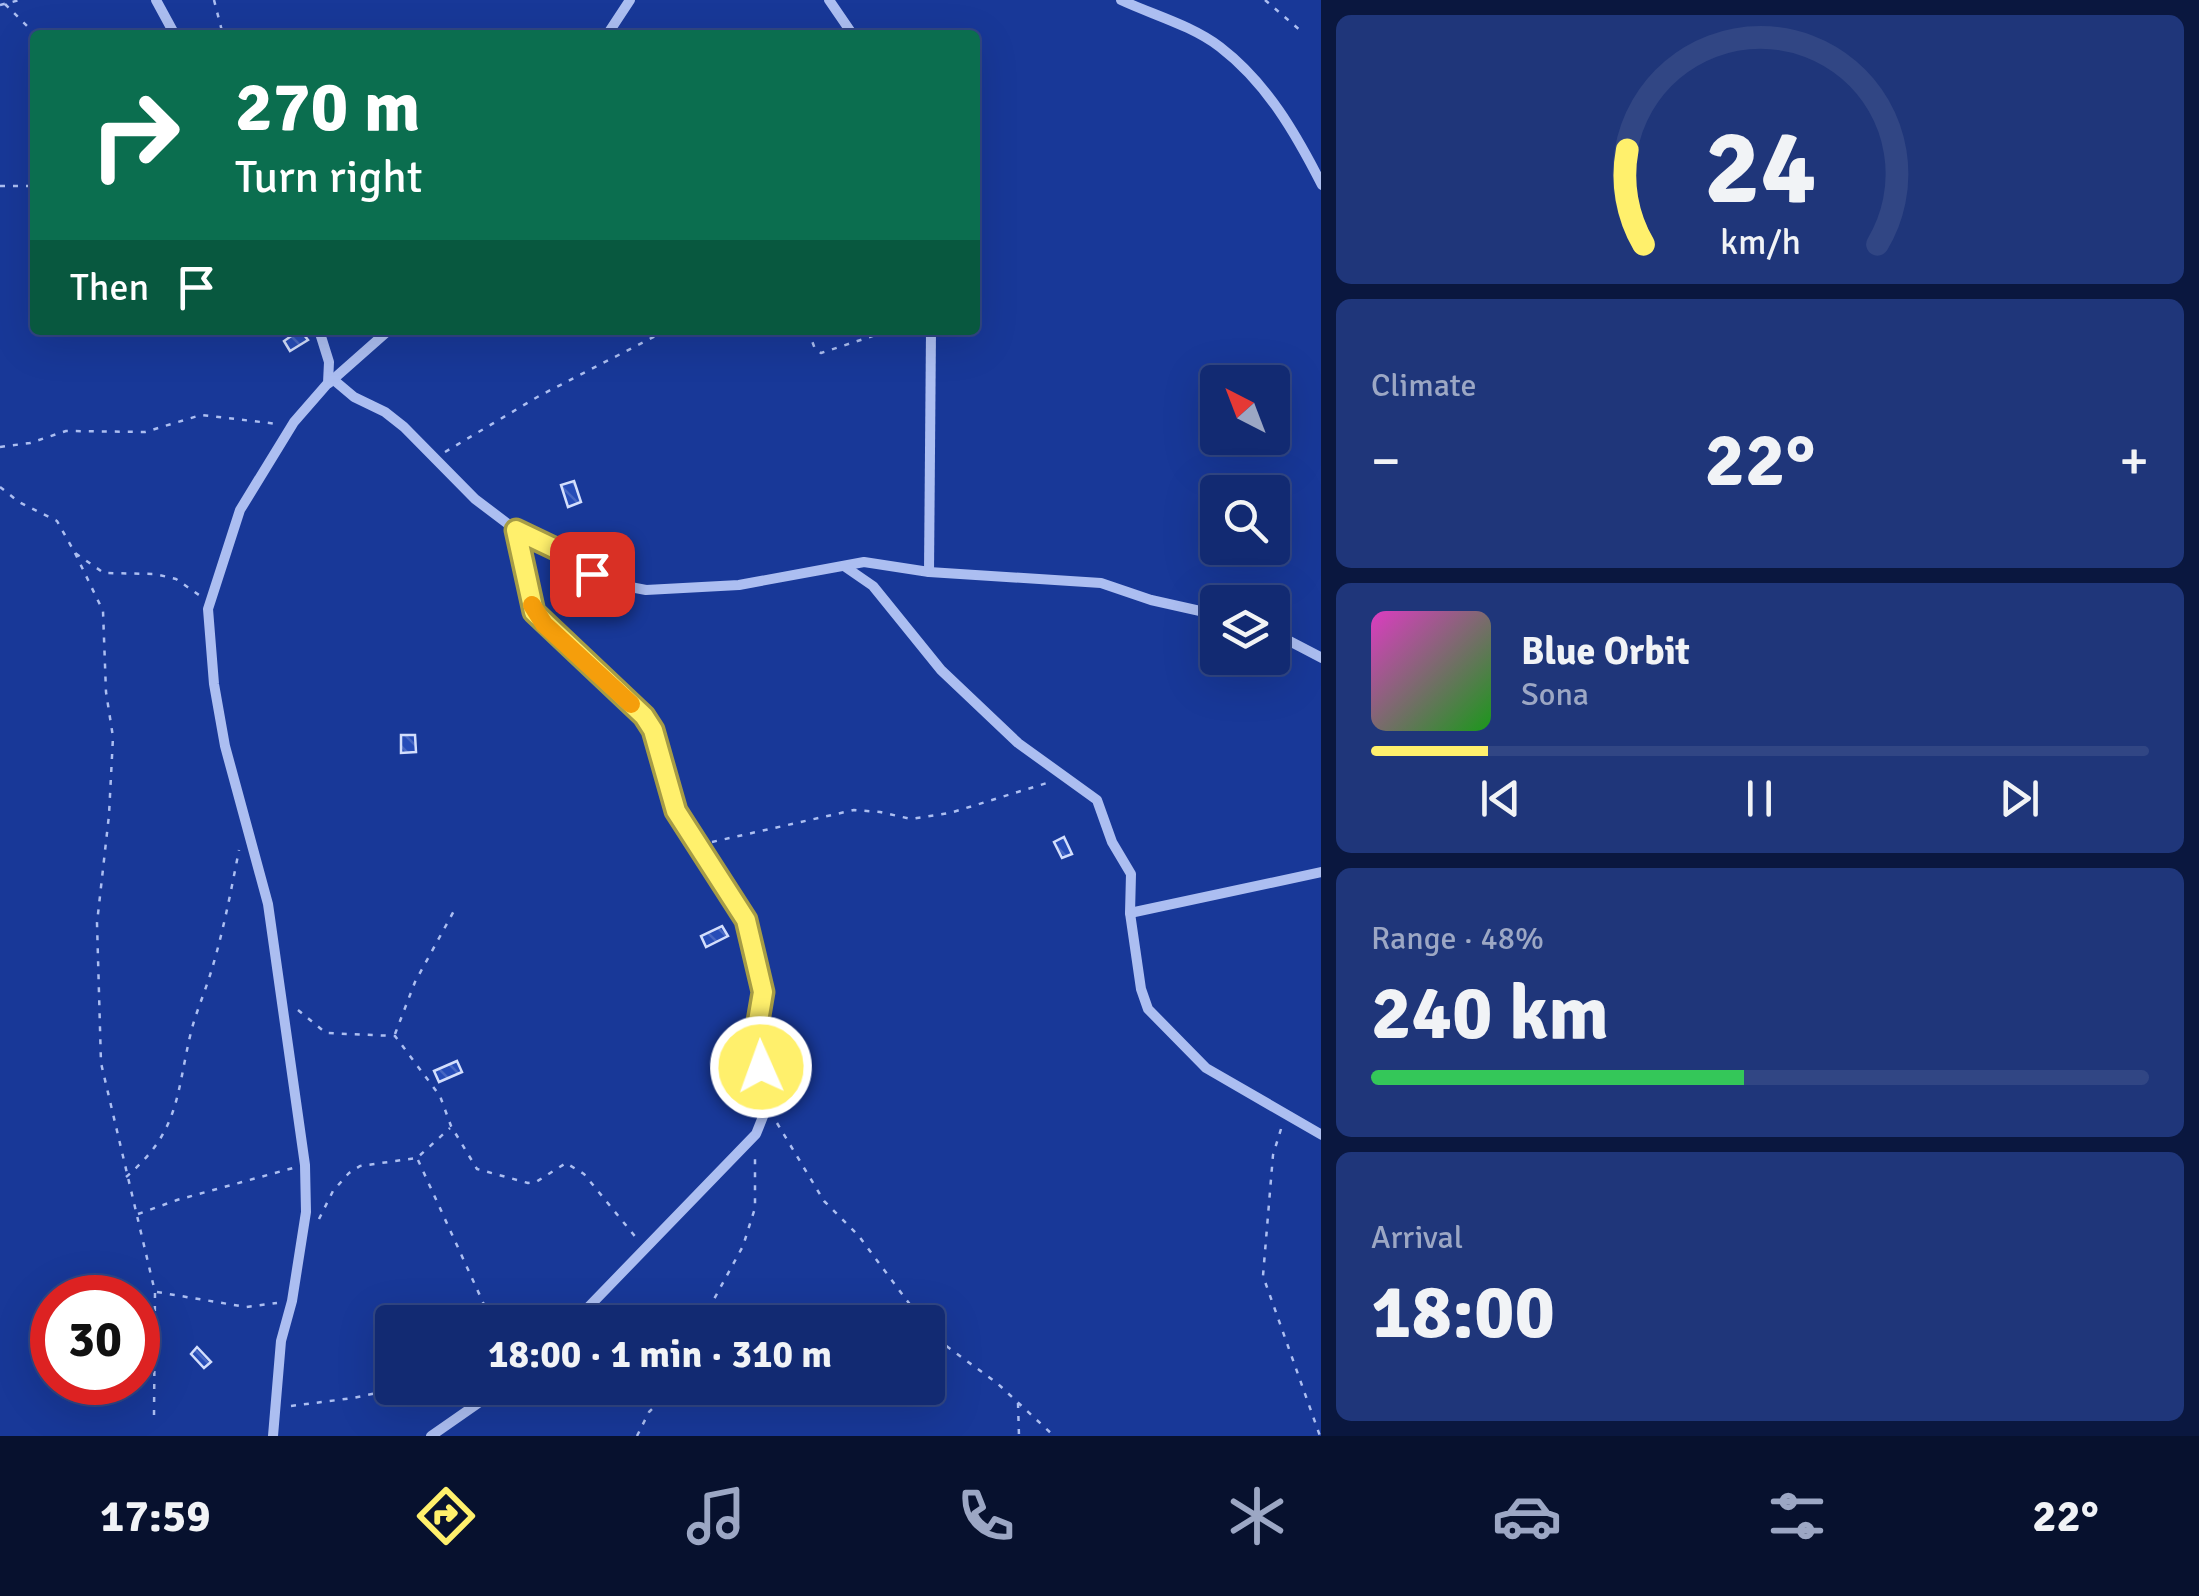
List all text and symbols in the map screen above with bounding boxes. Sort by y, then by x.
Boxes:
text: 270 m [235,64,420,150]
icon: right [70,70,200,200]
text: 24 [1704,104,1816,232]
text: Turn right [235,150,423,205]
text: km/h [1720,220,1800,264]
icon: arrive [169,260,224,315]
text: Then [70,264,149,311]
north arrow [1200,365,1290,455]
map controls [1200,365,1290,675]
text: Climate [1371,366,1477,405]
text: 22° [1705,414,1816,507]
text: − [1371,427,1401,495]
text: + [2119,427,2149,495]
button: search [1200,475,1290,565]
pin [550,532,635,617]
icon: arrive [565,547,620,602]
button: layers [1200,585,1290,675]
text: Blue Orbit [1521,628,1690,675]
text: Sona [1521,675,1589,714]
icon: previous [1473,771,1528,826]
icon: pause [1732,771,1787,826]
icon: next [1992,771,2047,826]
text: Range · 48% [1371,919,1544,958]
text: 240 km [1371,967,1609,1060]
position arrow [709,1015,813,1119]
text: Arrival [1371,1218,1463,1257]
text: 18:00 [1371,1266,1555,1359]
speed limit sign: 30 [30,1275,160,1405]
text: 18:00 · 1 min · 310 m [488,1331,832,1378]
icon: directions [411,1481,481,1551]
icon: music [681,1481,751,1551]
icon: phone [951,1481,1021,1551]
icon: climate [1222,1481,1292,1551]
icon: car [1492,1481,1562,1551]
icon: filters [1762,1481,1832,1551]
text: 17:59 [100,1489,211,1544]
text: 22° [2032,1489,2099,1544]

